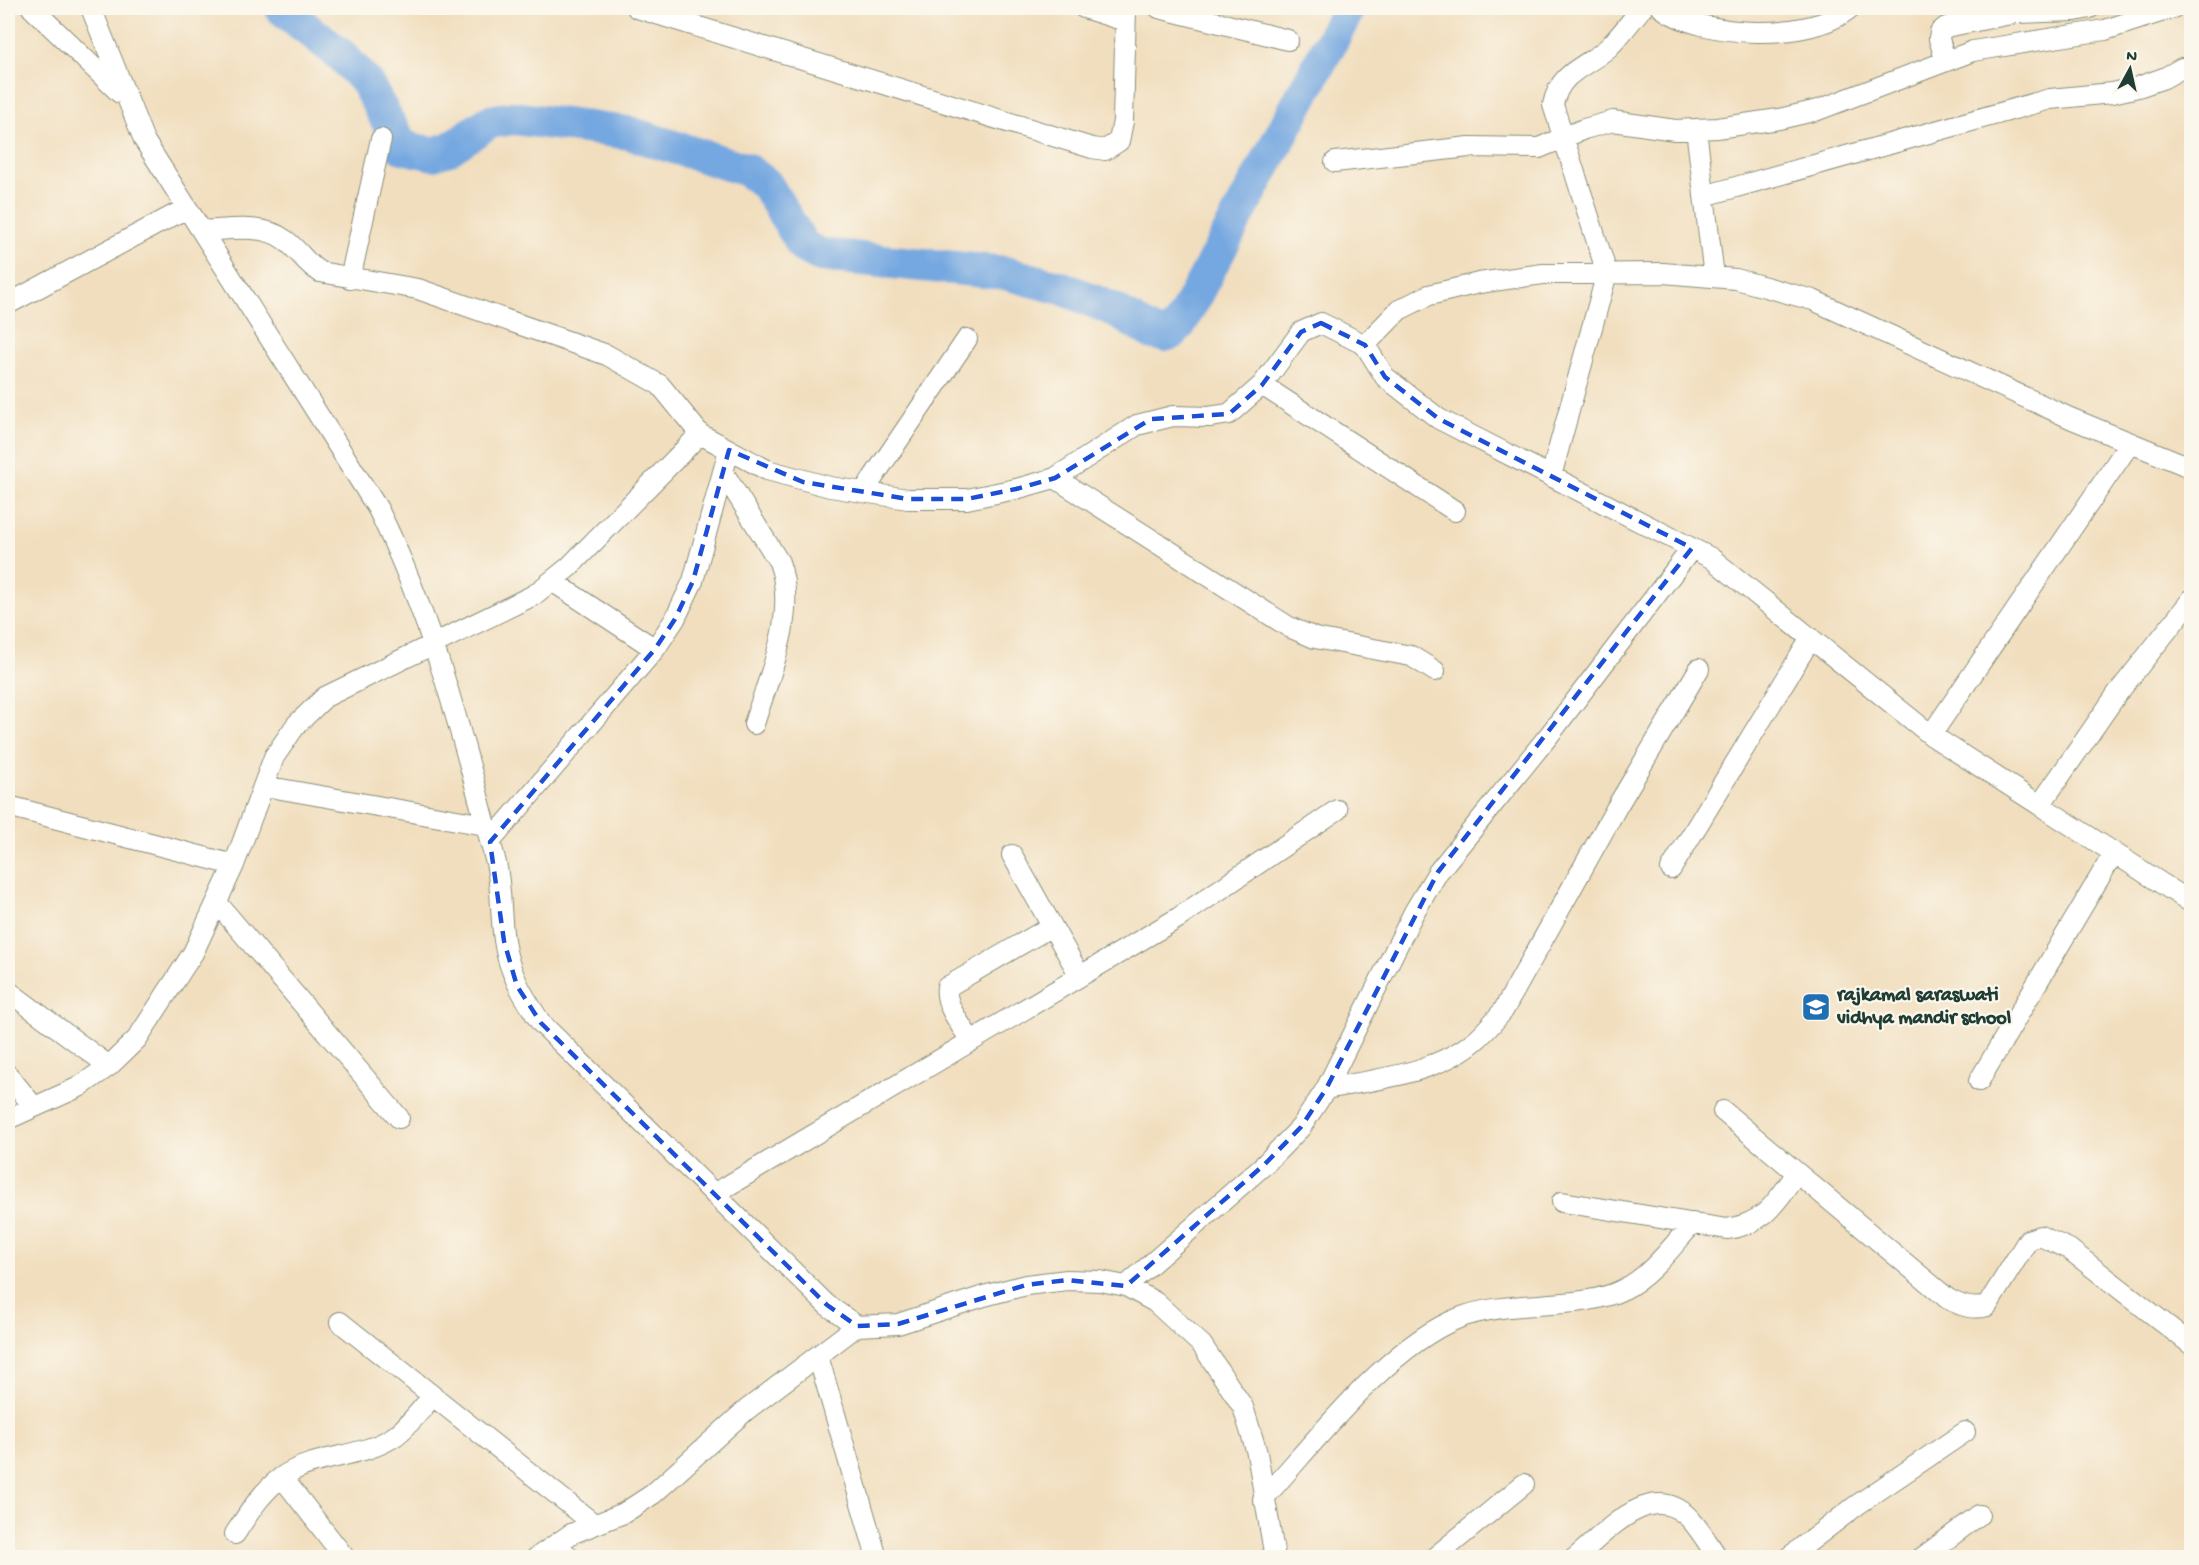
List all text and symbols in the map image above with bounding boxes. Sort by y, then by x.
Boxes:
north arrow [2100,39,2160,99]
text: N [2125,47,2139,68]
place label: rajkamal saraswati vidhya mandir school [1836,985,2012,1031]
school or university icon: rajkamal saraswati vidhya mandir school [1800,991,1832,1023]

